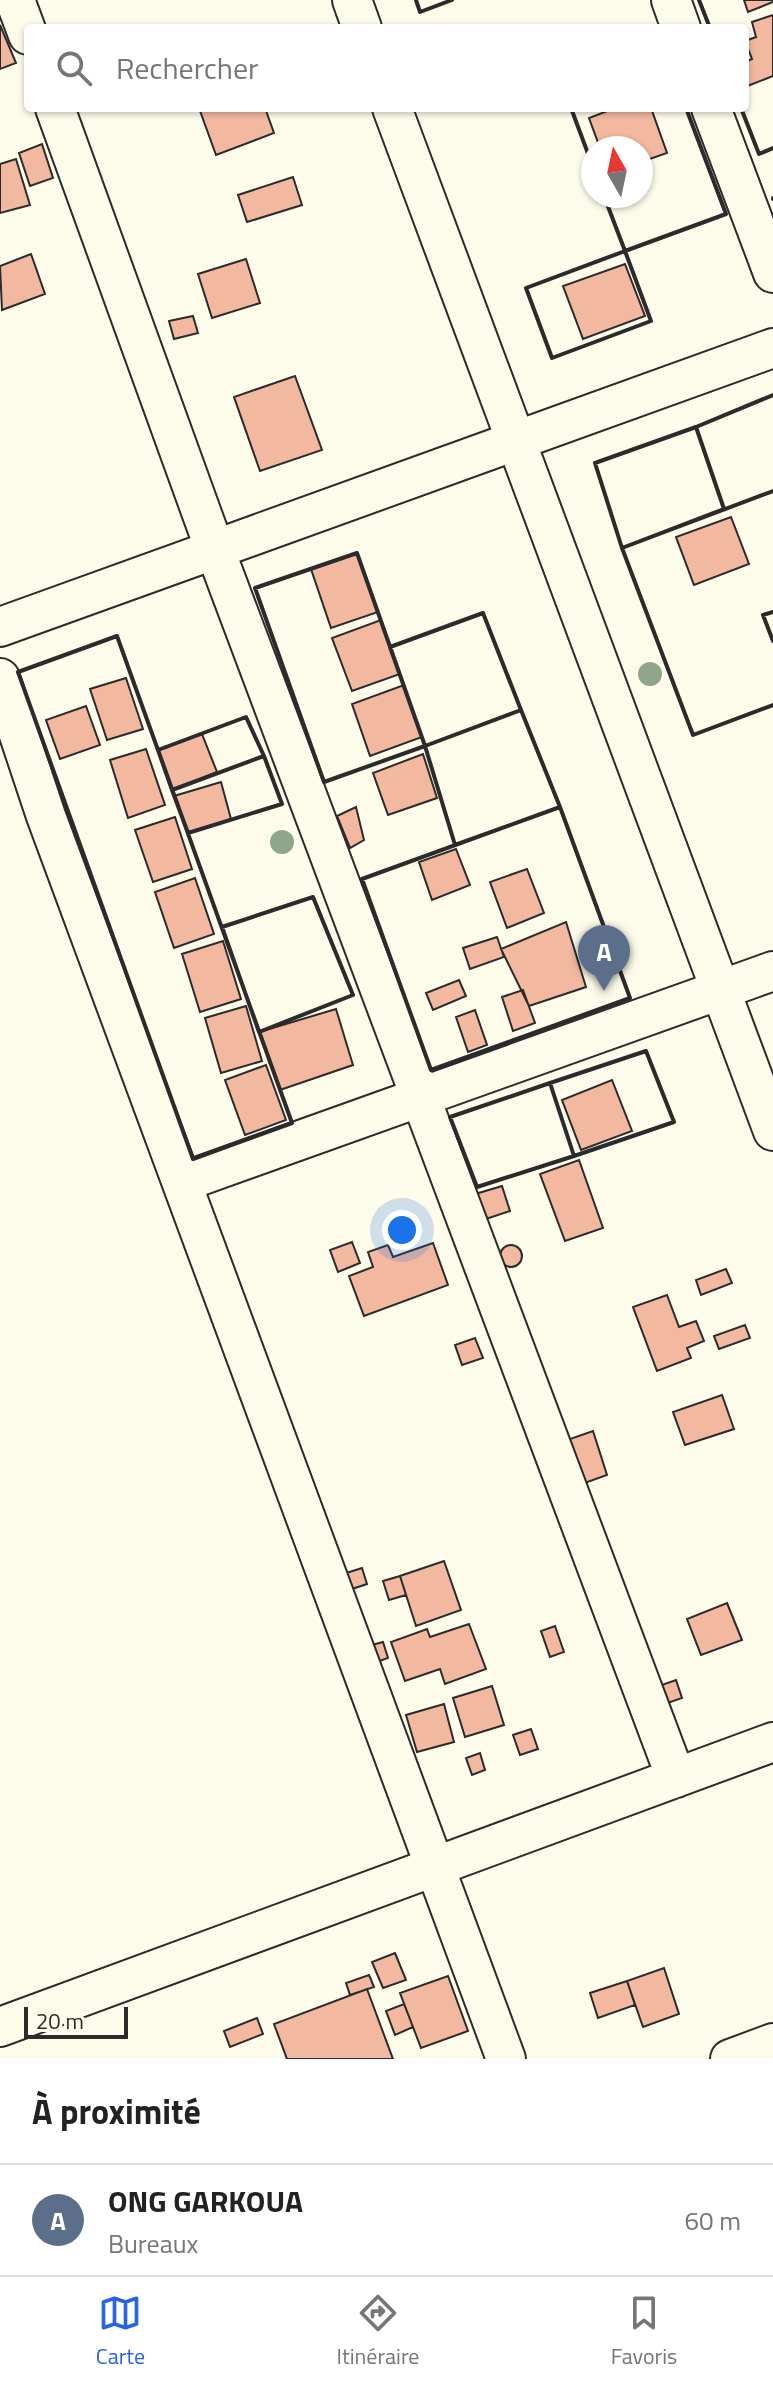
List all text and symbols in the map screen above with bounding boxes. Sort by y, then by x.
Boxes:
search box [24,24,749,112]
text: Rechercher [116,45,259,91]
icon: search [52,46,96,90]
north arrow [581,136,653,208]
pin: A [578,925,630,991]
your location [382,1210,422,1250]
scale bar [24,2003,128,2039]
text: 20 m [36,2004,84,2038]
text: À proximité [32,2085,201,2137]
text: ONG GARKOUA [108,2178,303,2224]
text: A [50,2201,66,2240]
text: 60 m [684,2201,741,2240]
text: Bureaux [108,2224,198,2263]
tab: Carte [96,2291,145,2373]
tab: Itinéraire [337,2291,419,2373]
tab: Favoris [611,2291,677,2373]

